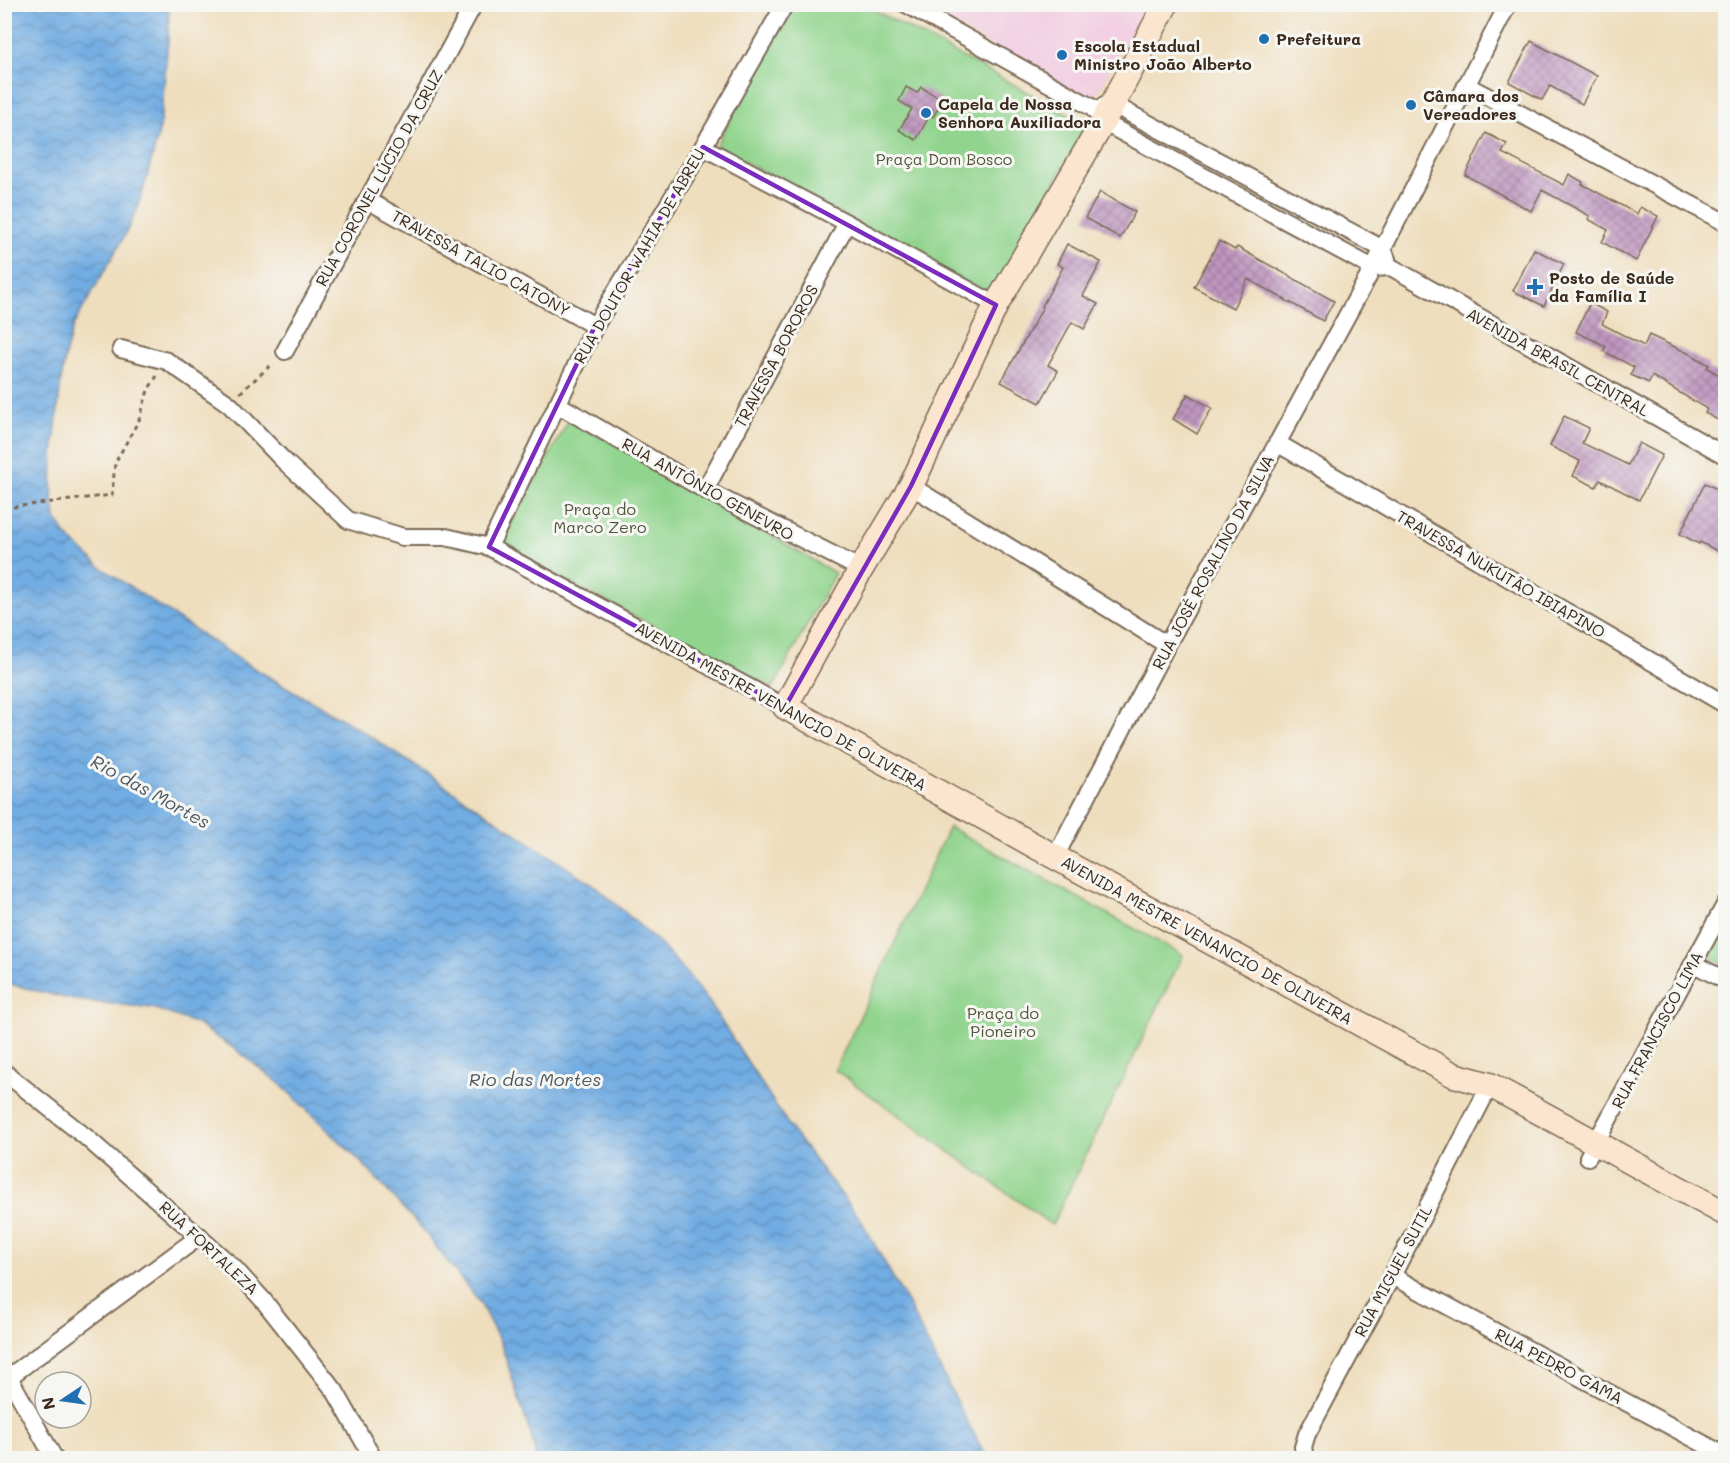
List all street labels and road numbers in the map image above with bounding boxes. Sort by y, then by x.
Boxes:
street label: RUA CORONEL LÚCIO DA CRUZ [310,66,447,290]
street label: RUA DOUTOR WAHIA DE ABREU [568,145,709,367]
street label: TRAVESSA TALIO CATONY [388,205,574,320]
street label: TRAVESSA BOROROS [729,281,822,431]
street label: AVENIDA BRASIL CENTRAL [1463,302,1654,421]
street label: RUA ANTÔNIO GENEVRO [619,432,798,545]
street label: RUA JOSÉ ROSALINO DA SILVA [1147,451,1278,673]
street label: TRAVESSA NUKUTÃO IBIAPINO [1393,505,1609,642]
street label: AVENIDA MESTRE VENANCIO DE OLIVEIRA [632,616,931,795]
street label: AVENIDA MESTRE VENANCIO DE OLIVEIRA [1058,850,1357,1029]
street label: RUA FRANCISCO LIMA [1606,948,1707,1112]
street label: RUA FORTALEZA [155,1196,263,1299]
street label: RUA MIGUEL SUTIL [1349,1201,1436,1340]
street label: RUA PEDRO GAMA [1492,1323,1627,1408]

